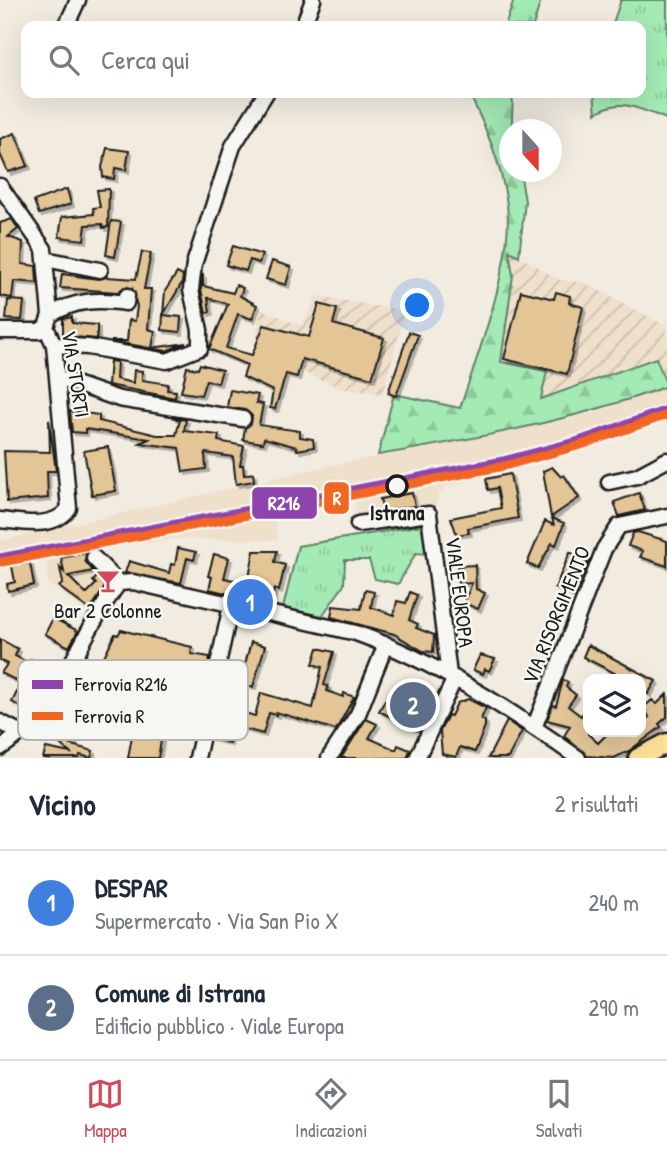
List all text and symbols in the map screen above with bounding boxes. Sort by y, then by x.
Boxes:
search box [21,21,646,98]
icon: search [45,41,83,79]
text: Cerca qui [101,42,190,77]
north arrow [499,119,562,182]
your location [400,288,434,322]
street label: VIA STORTI [55,329,97,419]
marker: Istrana [386,475,408,497]
line badge: R [323,481,350,515]
text: R [333,485,342,511]
line badge: R216 [251,486,318,520]
text: R216 [268,490,300,516]
place label: Istrana [370,498,425,527]
street label: VIALE EUROPA [439,535,481,649]
street label: VIA RISORGIMENTO [515,542,597,688]
bar icon: Bar 2 Colonne [94,567,122,595]
pin: 1 [227,576,273,628]
place label: Bar 2 Colonne [54,596,162,625]
legend [18,660,248,740]
text: Ferrovia R216 [74,671,168,697]
map controls [583,674,646,737]
button: layers [583,674,646,737]
pin: 2 [390,679,436,731]
text: Ferrovia R [74,703,145,729]
text: Vicino [28,784,96,824]
text: 2 risultati [555,788,639,819]
text: DESPAR [95,870,168,905]
text: 1 [47,887,55,918]
text: 240 m [588,887,639,918]
text: Supermercato · Via San Pio X [95,905,339,936]
text: Comune di Istrana [95,975,265,1010]
text: 2 [46,992,56,1023]
text: 290 m [589,992,639,1023]
text: Edificio pubblico · Viale Europa [95,1010,344,1041]
tab: Mappa [84,1075,127,1143]
tab: Indicazioni [295,1075,367,1143]
tab: Salvati [536,1075,583,1143]

